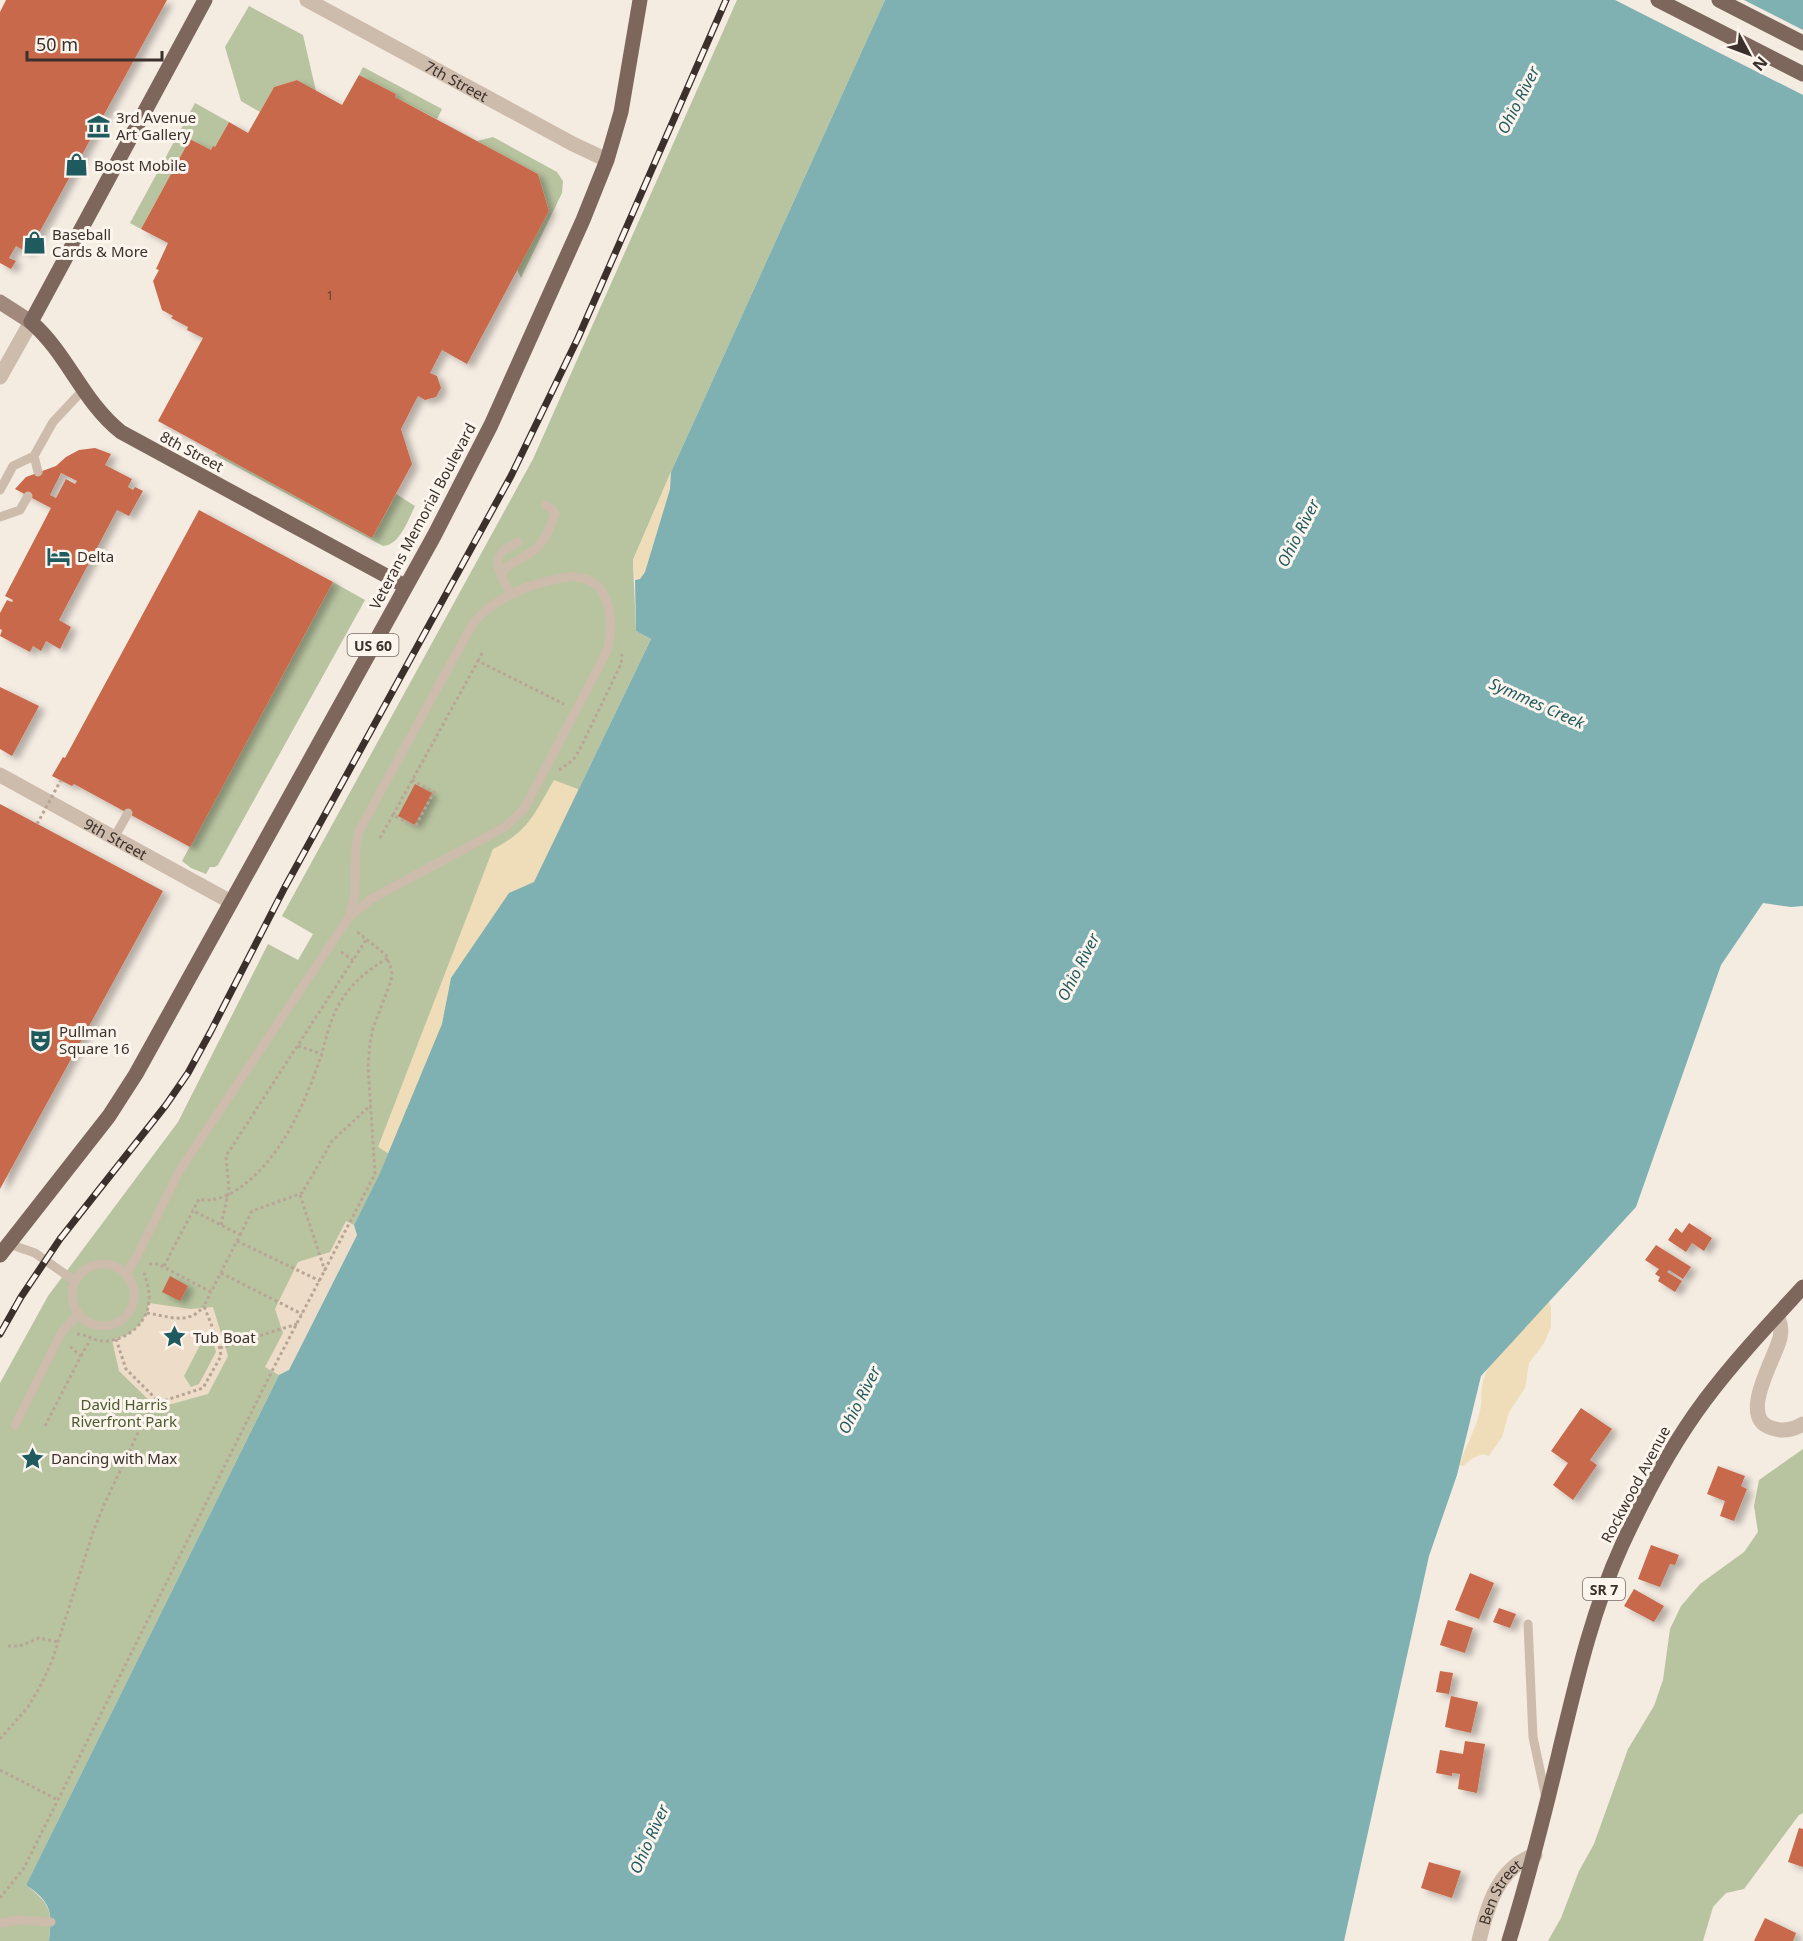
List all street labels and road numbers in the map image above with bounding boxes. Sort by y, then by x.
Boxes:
street label: 7th Street [421,56,492,106]
street label: Veterans Memorial Boulevard [364,419,480,613]
street label: 8th Street [157,426,228,476]
road number: US 60 [348,634,398,656]
street label: 9th Street [81,813,151,864]
street label: Rockwood Avenue [1596,1422,1674,1546]
road number: SR 7 [1583,1578,1625,1600]
street label: Ben Street [1474,1854,1526,1927]

